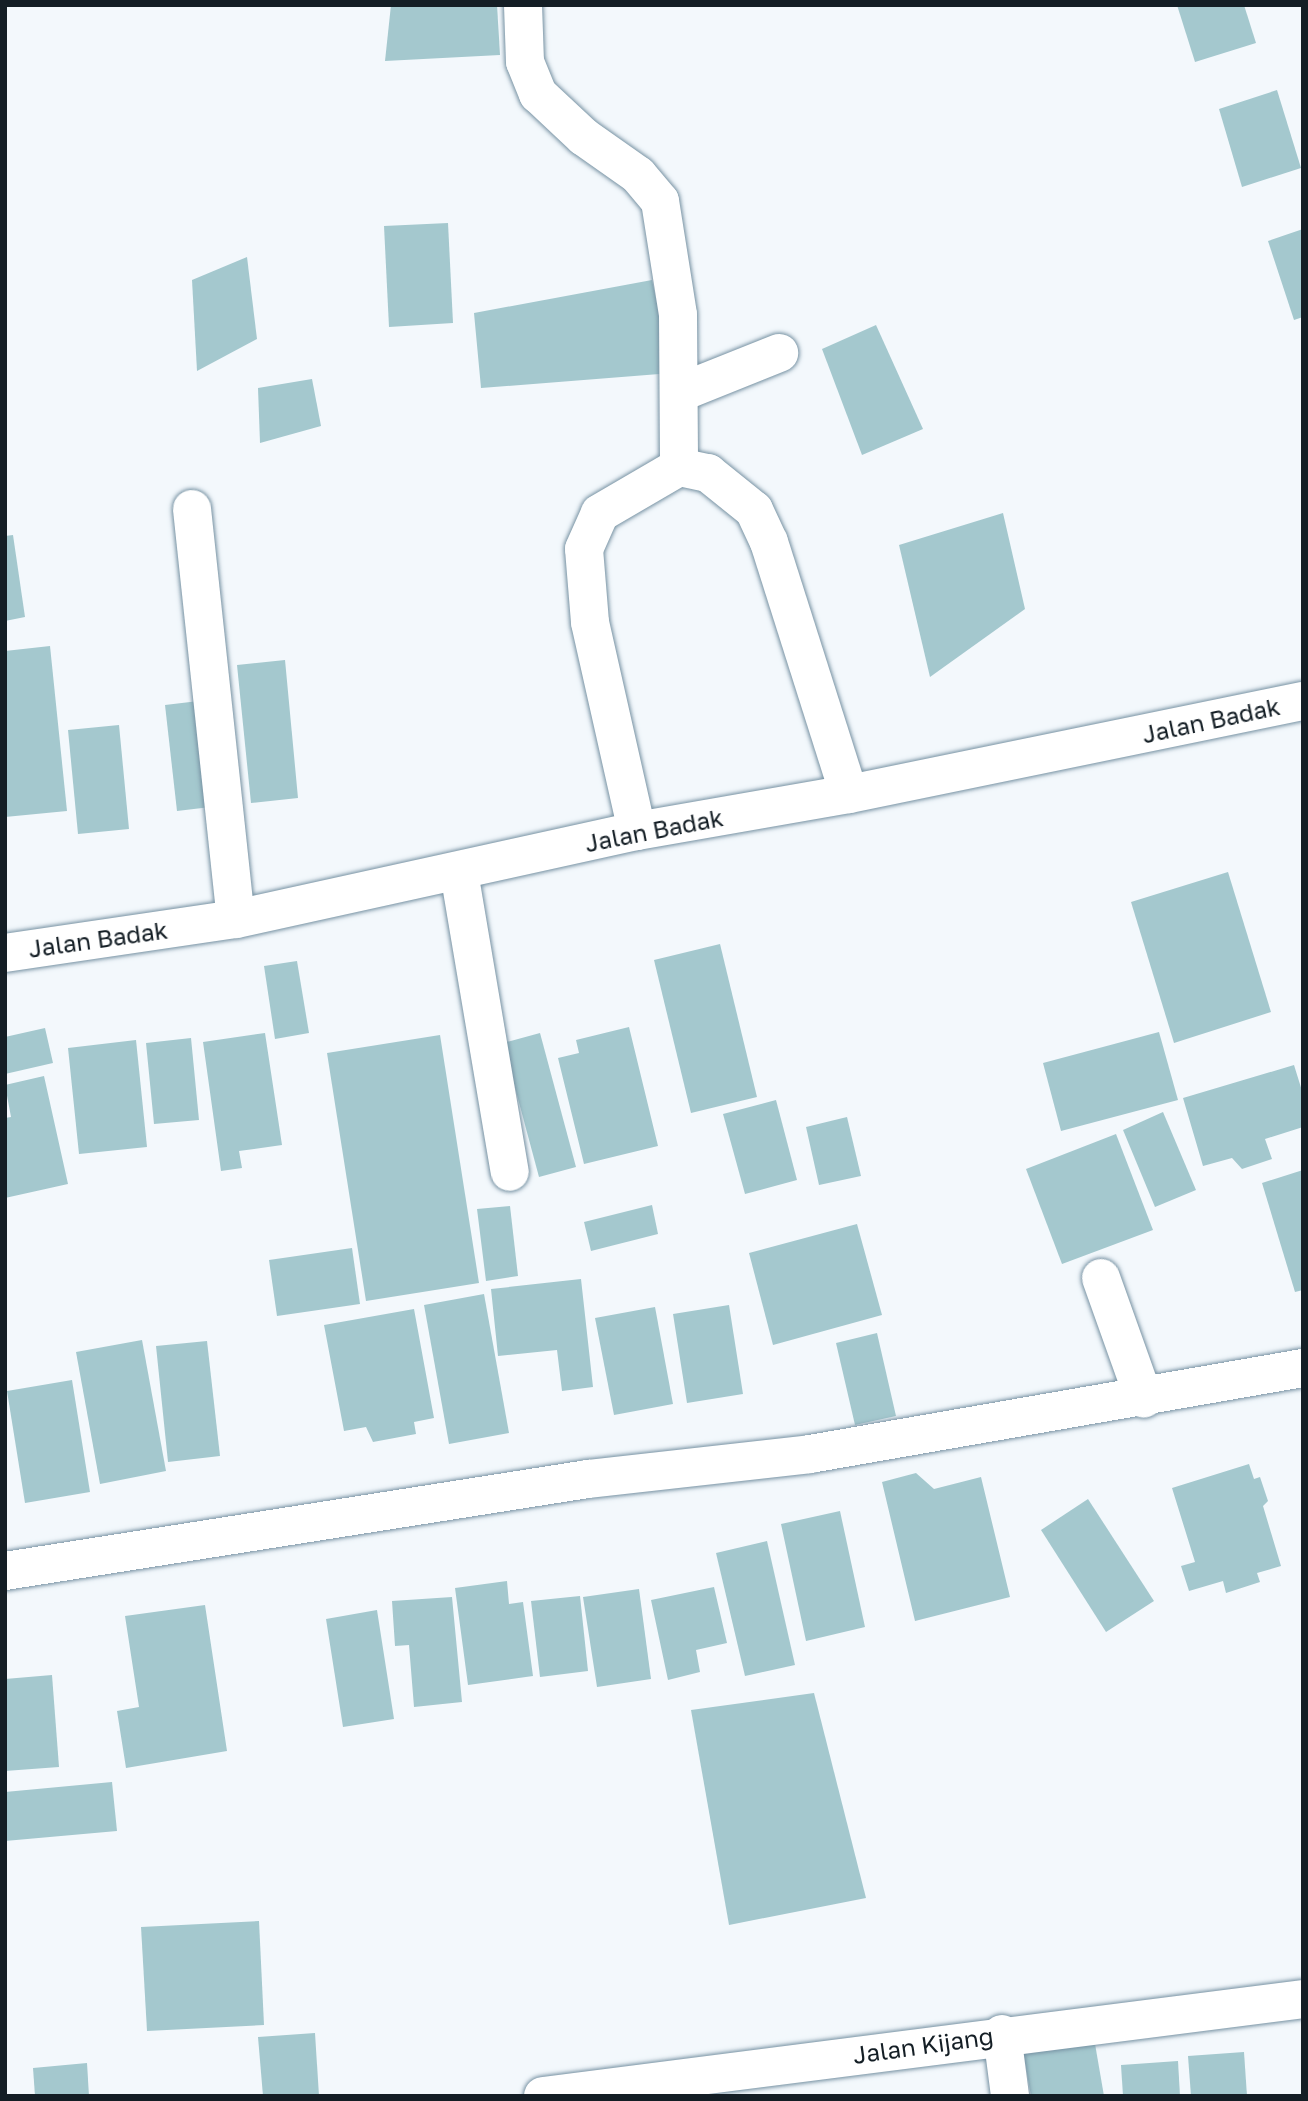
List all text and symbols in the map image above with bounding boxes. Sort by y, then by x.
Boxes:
street label: Jalan Badak [1139,691,1283,749]
street label: Jalan Badak [582,802,726,858]
street label: Jalan Badak [26,915,170,963]
street label: Jalan Kijang [851,2021,995,2069]

